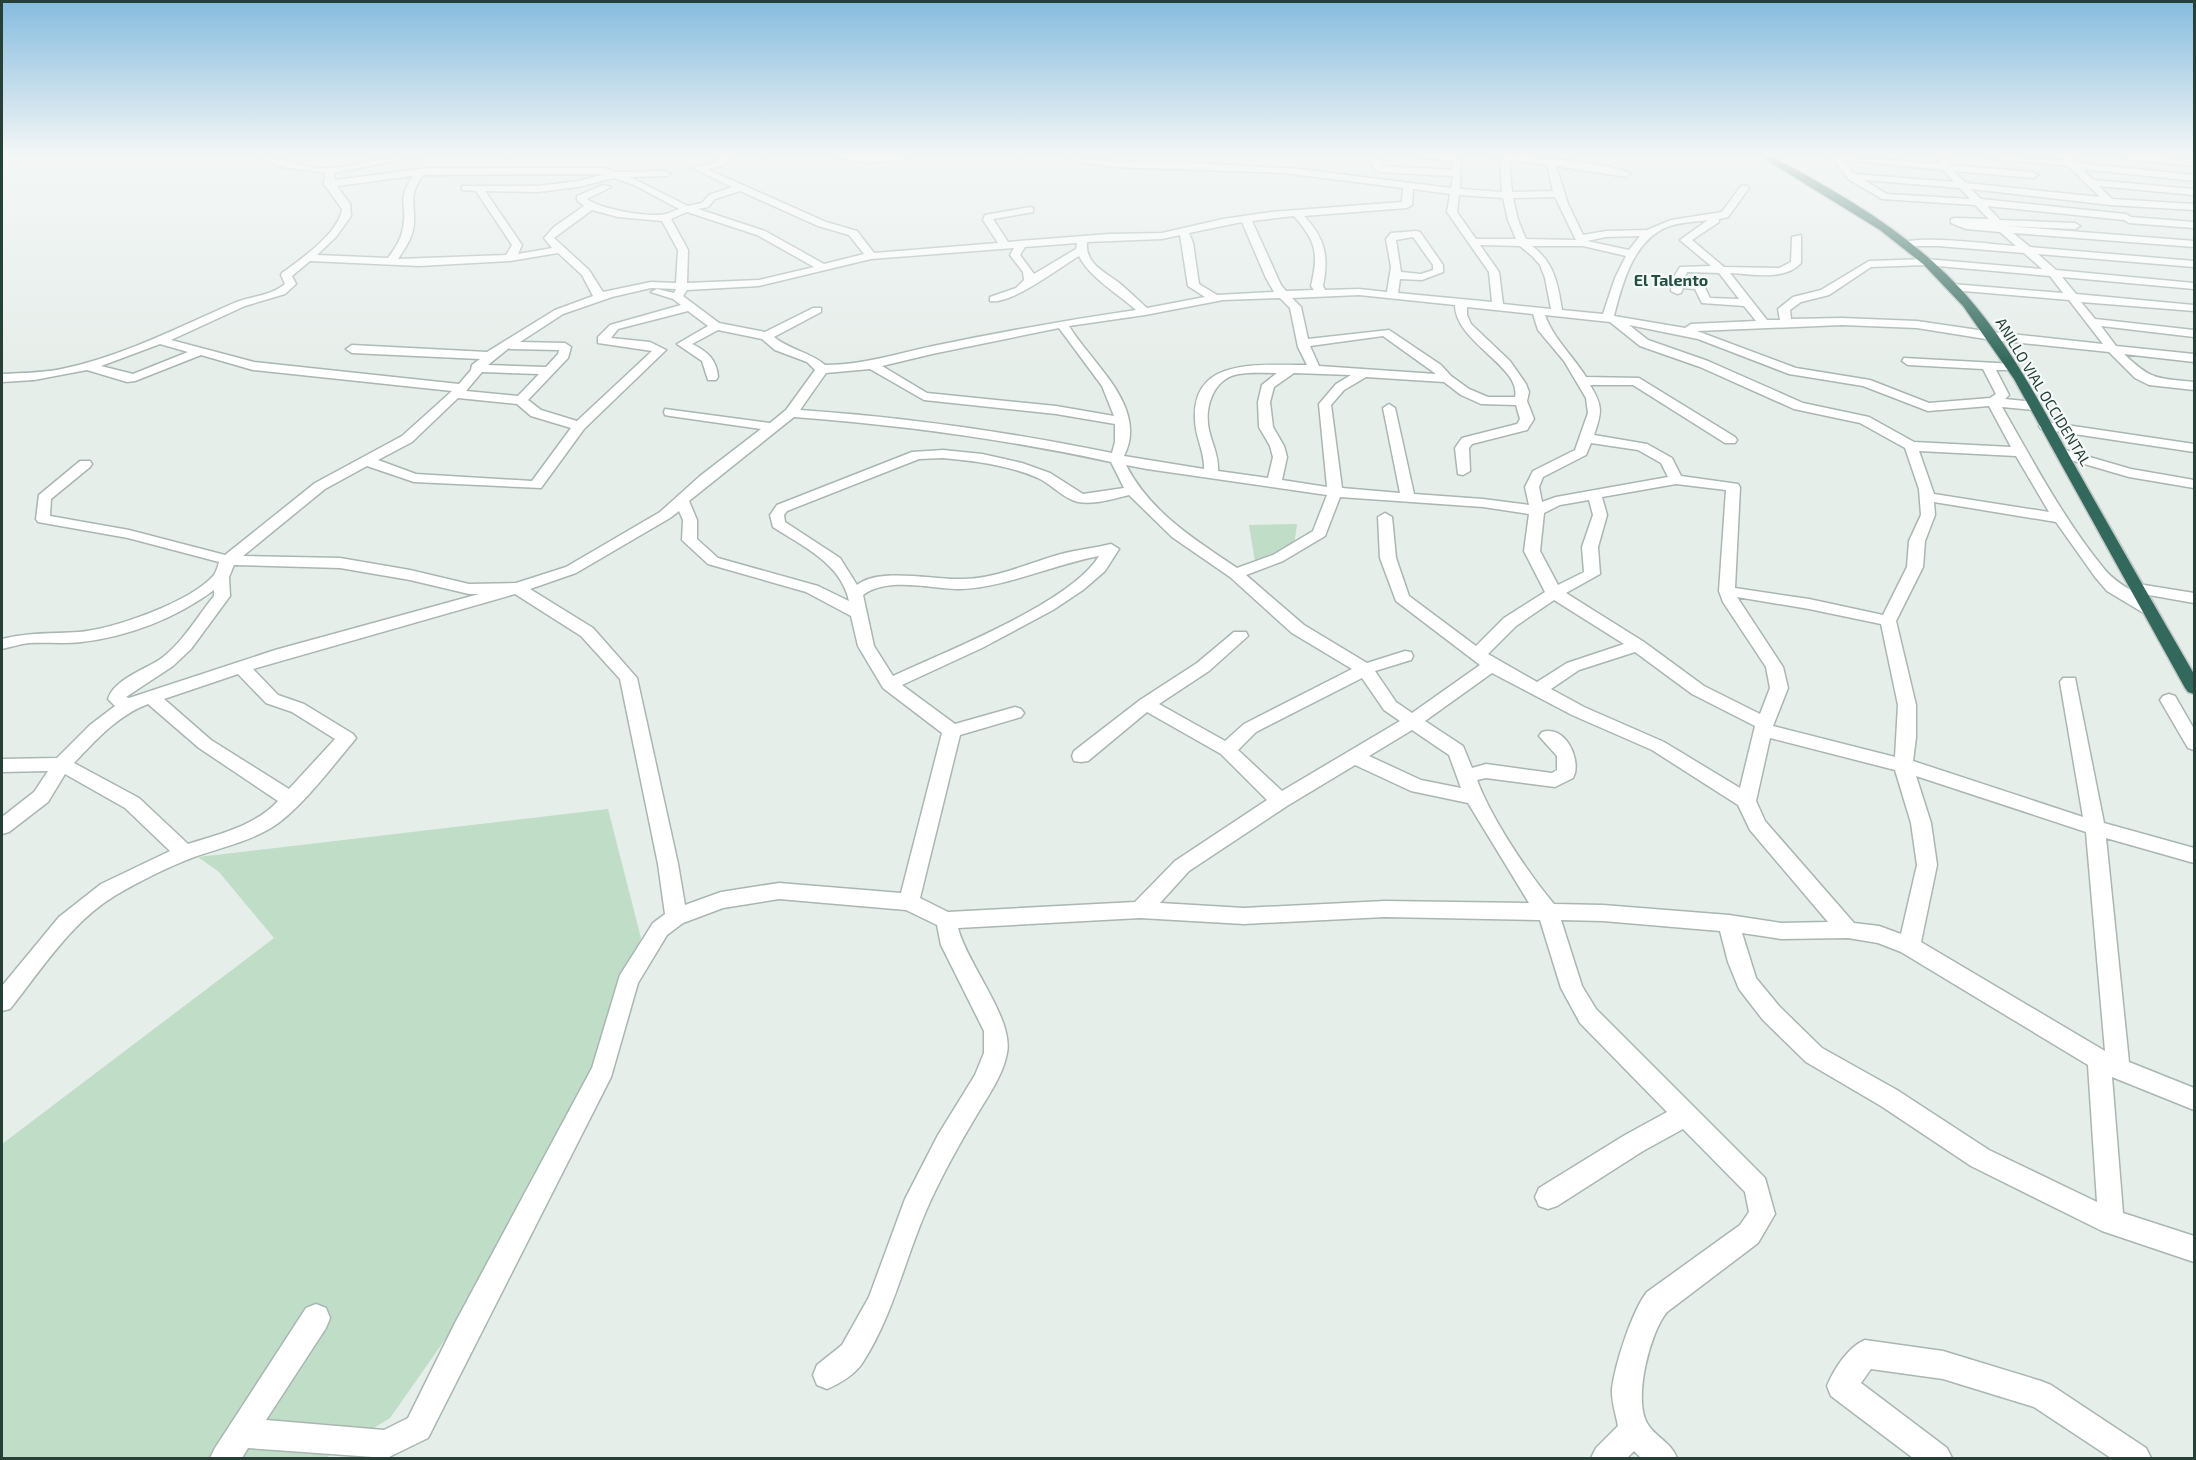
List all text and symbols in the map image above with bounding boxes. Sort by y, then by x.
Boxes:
district label: El Talento [1634,270,1708,289]
street label: ANILLO VIAL OCCIDENTAL [1992,314,2095,469]

